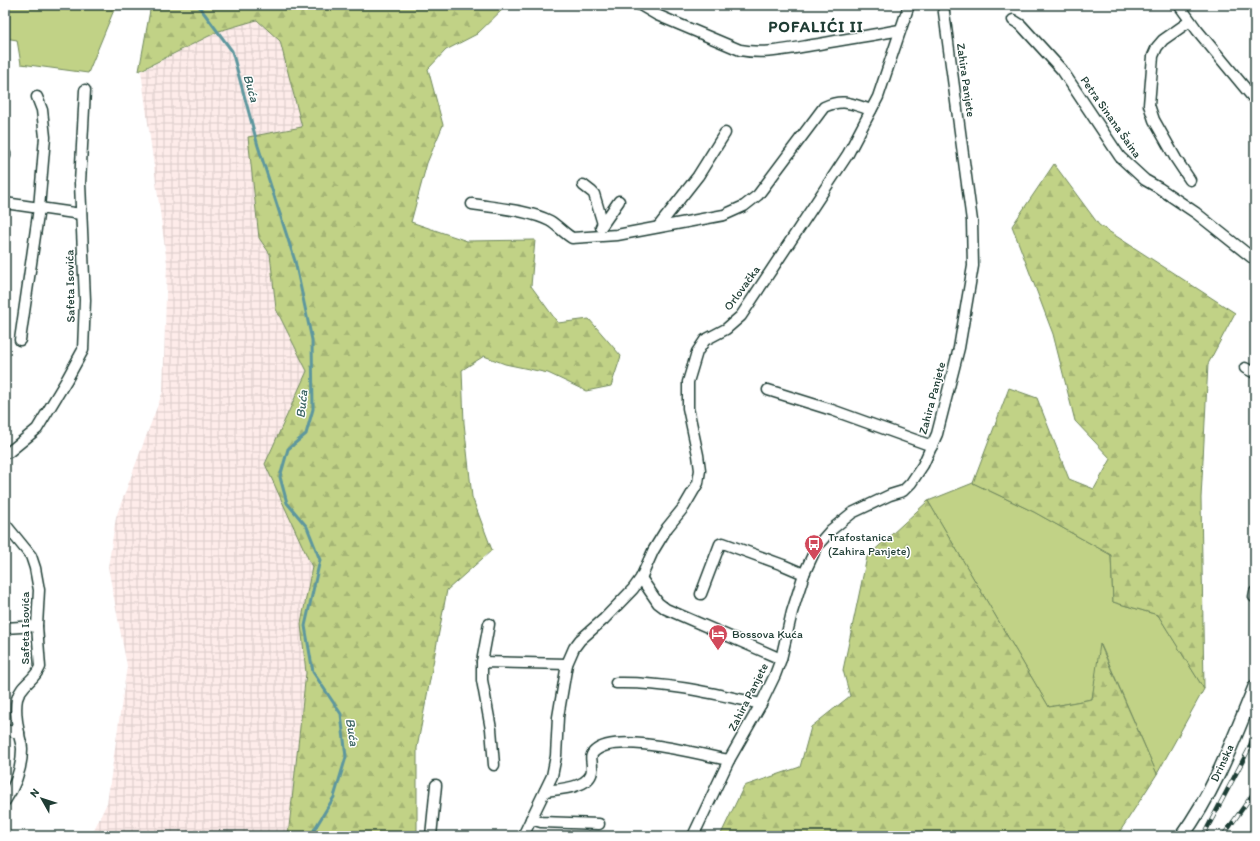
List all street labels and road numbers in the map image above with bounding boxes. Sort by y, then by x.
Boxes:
street label: Zahira Panjete [954,42,978,118]
street label: Petra Sinana Šaina [1078,73,1144,161]
street label: Safeta Isovića [62,249,78,323]
street label: Orlovačka [721,262,764,313]
street label: Zahira Panjete [916,360,948,436]
street label: Safeta Isovića [18,591,32,665]
street label: Zahira Panjete [725,660,771,733]
street label: Drinska [1207,742,1237,784]

